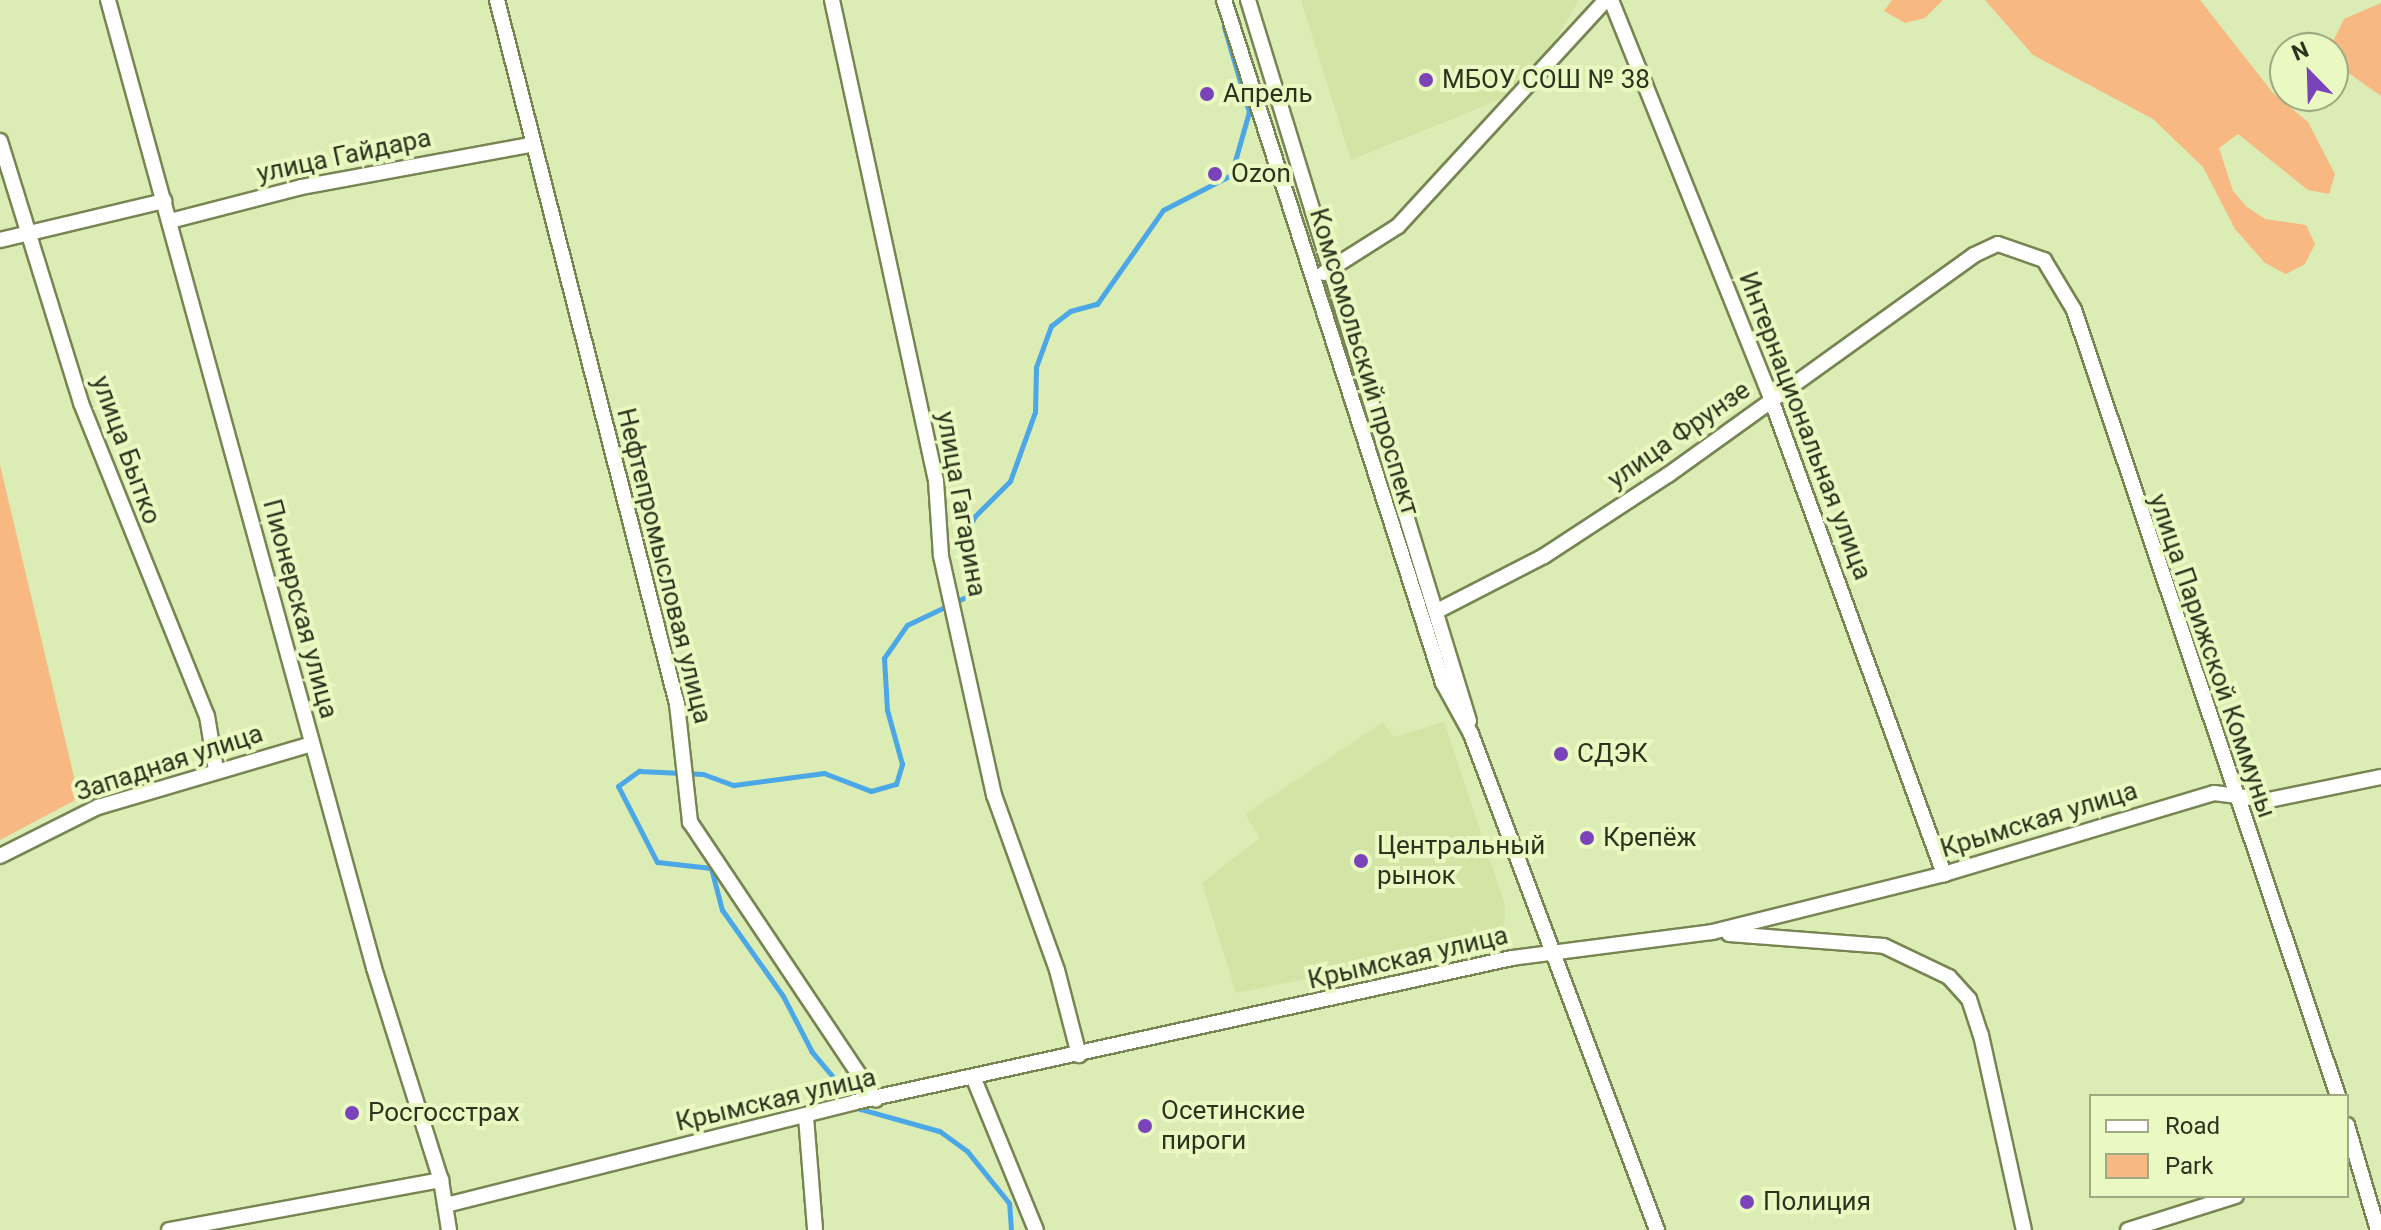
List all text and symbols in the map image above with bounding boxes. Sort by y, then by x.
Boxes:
north arrow [2269,32,2349,112]
text: N [2288,37,2312,66]
place label: МБОУ СОШ № 38 [1442,64,1650,96]
marker: МБОУ СОШ № 38 [1417,71,1435,89]
place label: Апрель [1223,78,1313,110]
marker: Апрель [1198,85,1216,103]
street label: улица Гайдара [254,122,434,190]
place label: Ozon [1231,158,1291,190]
marker: Ozon [1206,165,1224,183]
street label: Комсомольский проспект [1302,205,1426,519]
street label: Интернациональная улица [1732,268,1878,584]
street label: улица Бытко [85,372,167,528]
street label: улица Фрунзе [1602,374,1756,496]
street label: Нефтепромысловая улица [610,405,718,727]
street label: улица Гагарина [929,409,993,599]
street label: улица Парижской Коммуны [2142,490,2282,822]
street label: Пионерская улица [256,496,344,722]
street label: Западная улица [71,718,267,808]
place label: СДЭК [1577,738,1648,770]
marker: СДЭК [1552,745,1570,763]
street label: Крымская улица [1937,775,2141,865]
place label: Крепёж [1603,822,1697,854]
marker: Крепёж [1578,829,1596,847]
place label: Центральный рынок [1377,830,1545,892]
marker: Центральный рынок [1352,852,1370,870]
street label: Крымская улица [1305,920,1511,996]
street label: Крымская улица [673,1062,879,1138]
legend [2089,1094,2349,1198]
place label: Осетинские пироги [1161,1095,1305,1156]
place label: Росгосстрах [368,1097,520,1129]
marker: Росгосстрах [343,1104,361,1122]
text: Road [2165,1112,2220,1140]
marker: Осетинские пироги [1136,1117,1154,1135]
text: Park [2165,1152,2213,1180]
place label: Полиция [1763,1186,1871,1218]
marker: Полиция [1738,1193,1756,1211]

